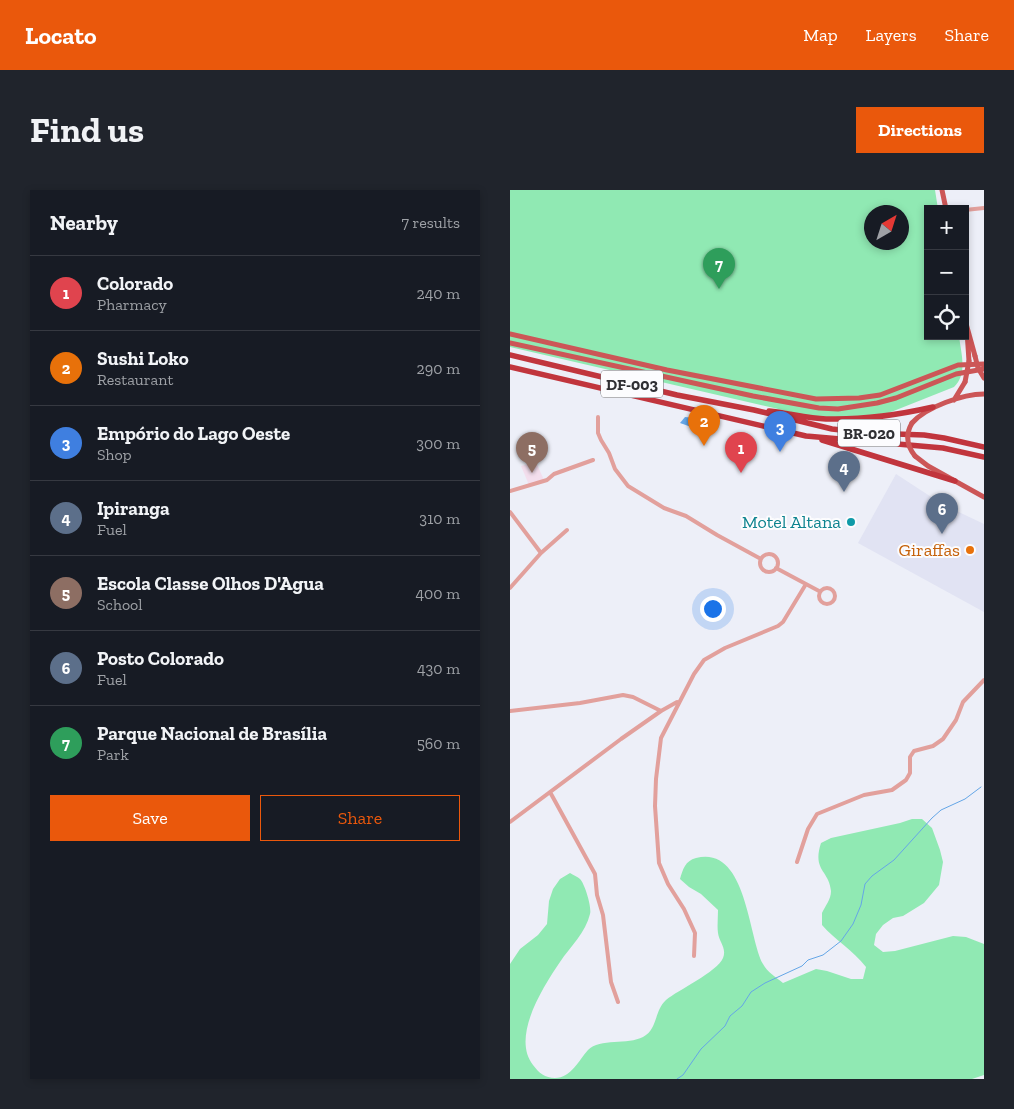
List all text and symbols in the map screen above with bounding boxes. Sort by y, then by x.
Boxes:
text: Locato [25,21,97,50]
text: Map [803,24,838,46]
text: Layers [866,24,917,46]
text: Share [945,24,989,46]
button: Directions [856,107,984,153]
text: Find us [30,109,144,151]
north arrow [864,205,909,250]
map controls [924,205,969,340]
button: + [924,205,969,250]
text: Nearby [50,210,118,235]
text: 7 results [401,213,460,232]
pin: 7 [703,248,735,289]
button: − [924,250,969,295]
text: Colorado [97,272,173,295]
text: 1 [63,284,69,303]
text: 240 m [416,284,460,303]
text: Pharmacy [97,295,167,314]
button: locate [924,295,969,340]
text: Sushi Loko [97,347,189,370]
text: 2 [62,359,70,378]
text: 290 m [417,359,460,378]
text: Restaurant [97,370,173,389]
road number: DF-003 [601,370,663,398]
pin: 2 [688,405,720,446]
pin: 3 [764,411,796,452]
road number: BR-020 [838,420,900,446]
text: Empório do Lago Oeste [97,422,290,445]
pin: 5 [516,432,548,473]
pin: 1 [725,432,757,473]
text: 3 [62,434,70,453]
text: 300 m [416,434,460,453]
text: Shop [97,445,132,464]
pin: 4 [828,451,860,492]
pin: 6 [926,493,958,534]
text: Ipiranga [97,497,170,520]
text: 4 [61,509,71,528]
text: 310 m [419,509,460,528]
place label: Motel Altana [742,511,841,533]
marker: Motel Altana [845,516,857,528]
text: Fuel [97,520,127,539]
place label: Giraffas [899,539,960,561]
marker: Giraffas [964,544,976,556]
text: Escola Classe Olhos D'Agua [97,572,324,595]
text: 5 [62,584,70,603]
text: 400 m [416,584,460,603]
text: School [97,595,143,614]
your location [700,596,726,622]
text: Posto Colorado [97,647,224,670]
text: 6 [62,659,70,678]
text: 430 m [417,659,460,678]
text: Fuel [97,670,127,689]
text: Parque Nacional de Brasília [97,722,327,745]
text: 7 [62,734,70,753]
text: 560 m [417,734,460,753]
text: Park [97,745,129,764]
button: Save [50,795,250,841]
button: Share [260,795,460,841]

